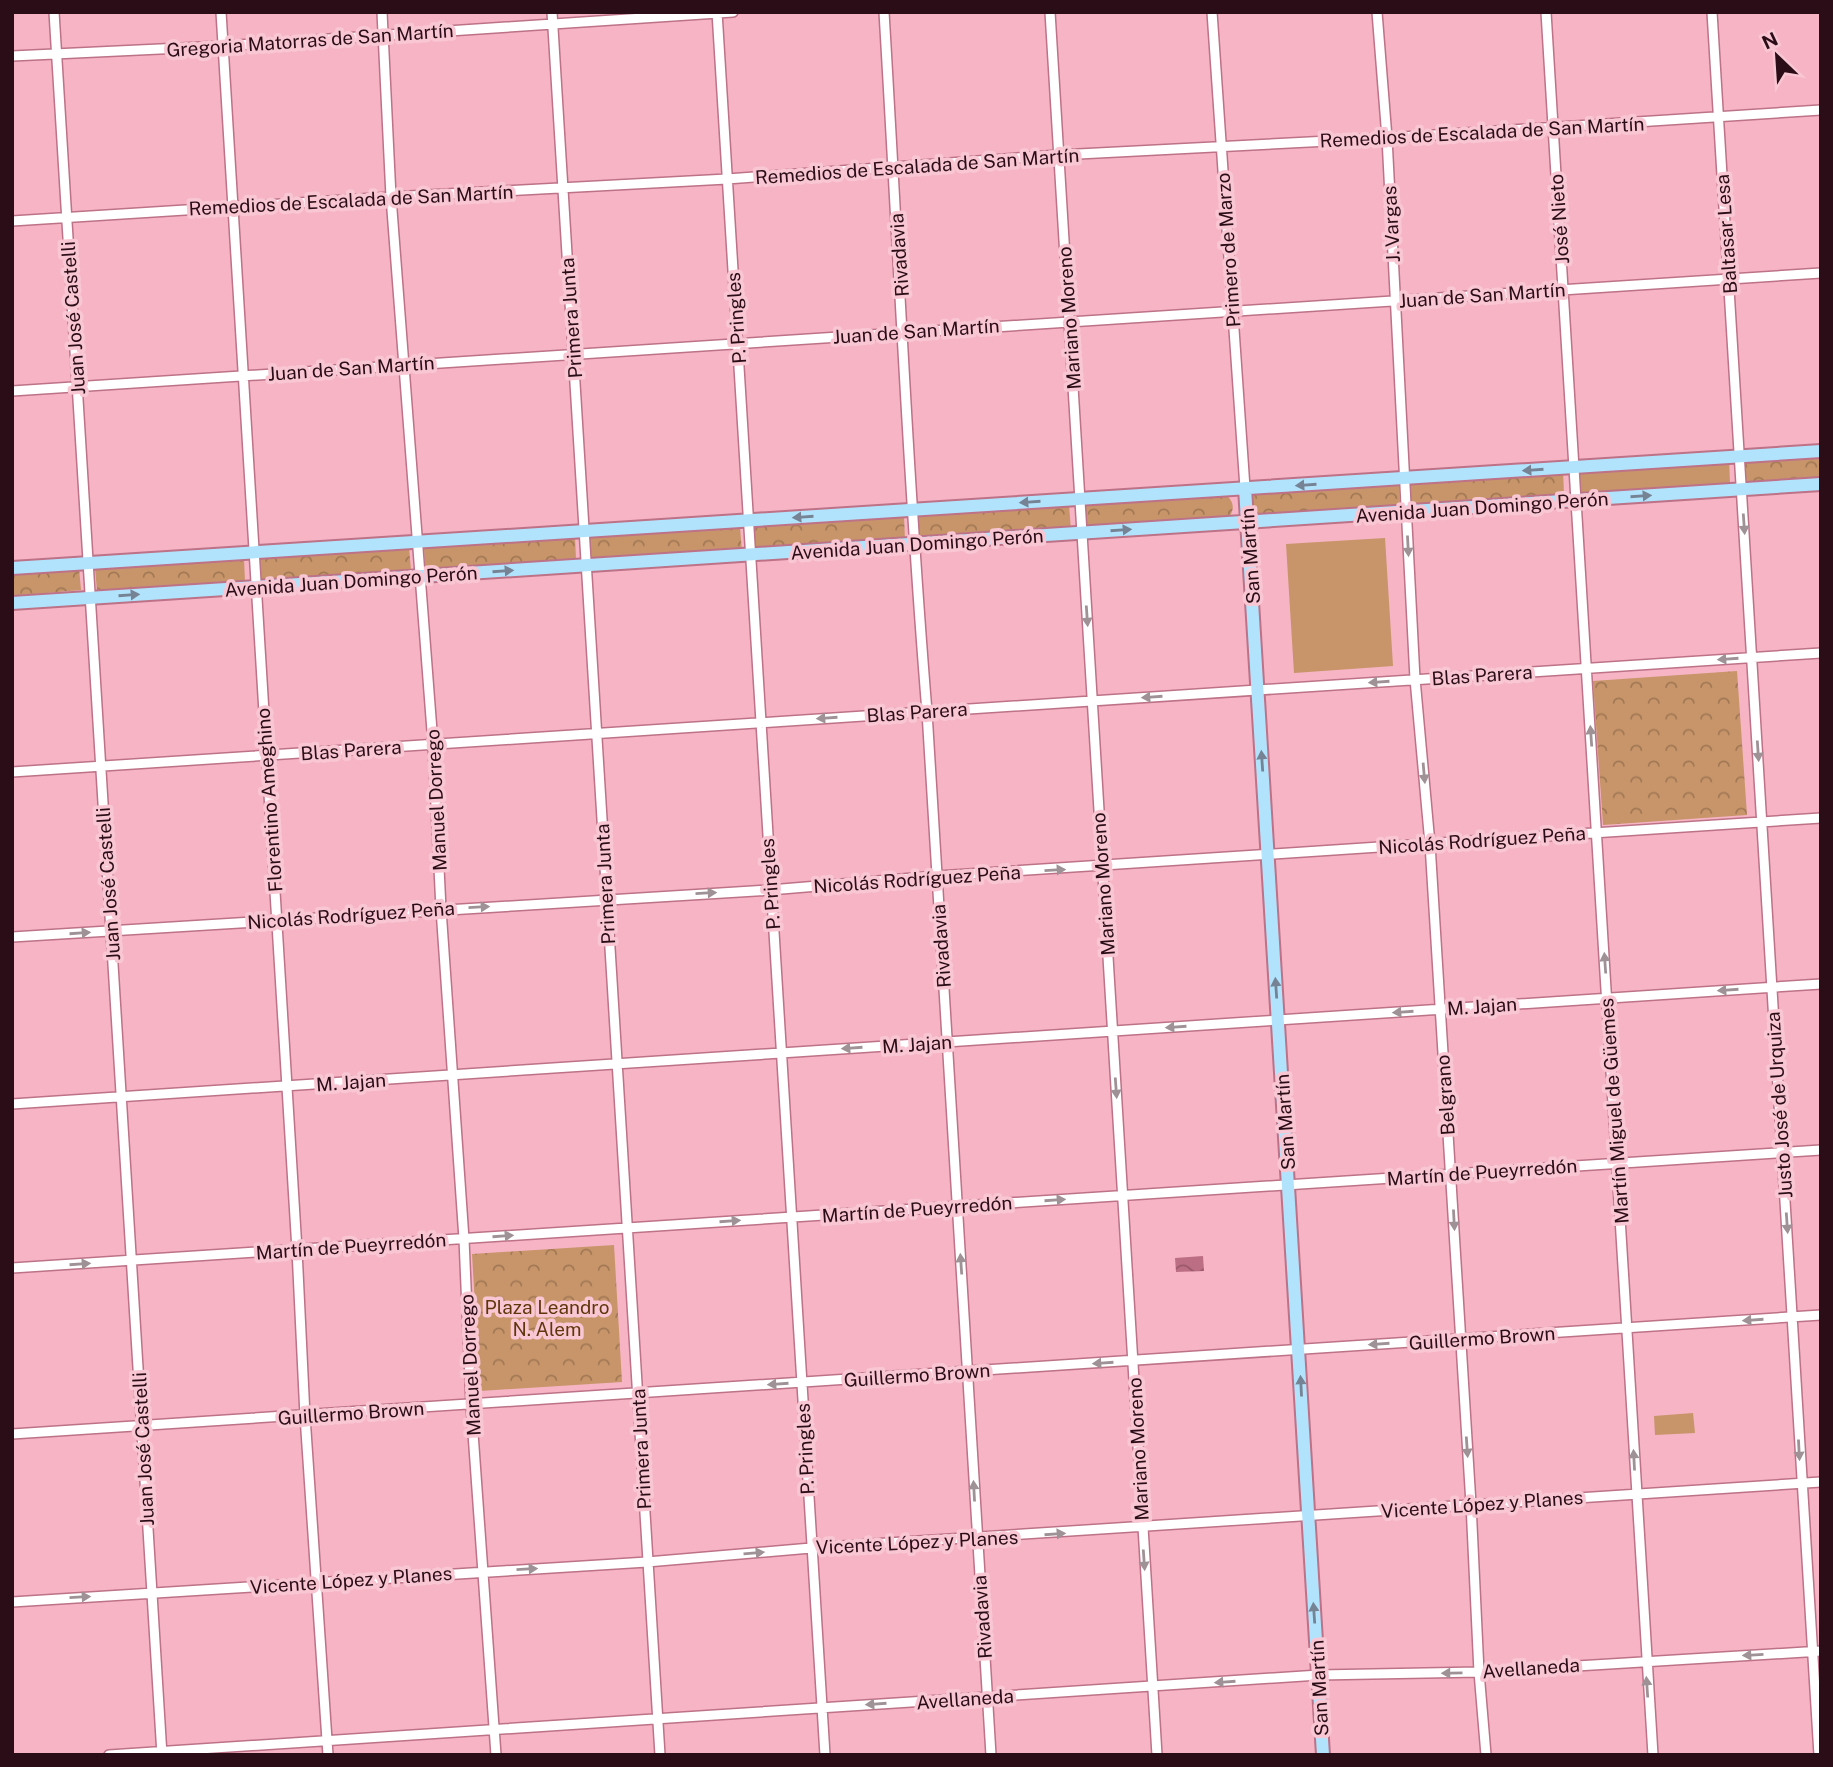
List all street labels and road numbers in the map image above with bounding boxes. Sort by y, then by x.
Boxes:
street label: Gregoria Matorras de San Martín [166,19,454,61]
street label: Remedios de Escalada de San Martín [1319,113,1645,151]
street label: Remedios de Escalada de San Martín [754,144,1080,188]
street label: Primero de Marzo [1212,172,1244,328]
street label: José Nieto [1545,173,1573,265]
street label: Baltasar Lesa [1711,174,1741,294]
street label: Remedios de Escalada de San Martín [188,181,514,219]
street label: J. Vargas [1378,185,1404,263]
street label: Rivadavia [885,213,913,297]
street label: Juan José Castelli [57,240,89,396]
street label: Mariano Moreno [1053,246,1085,390]
street label: Primera Junta [556,257,586,379]
street label: P. Pringles [722,272,750,364]
street label: Juan de San Martín [1398,278,1566,312]
street label: Juan de San Martín [832,314,1000,348]
street label: Juan de San Martín [267,351,435,385]
street label: Avenida Juan Domingo Perón [1355,487,1609,527]
street label: San Martín [1236,507,1264,605]
street label: Avenida Juan Domingo Perón [790,524,1044,564]
street label: Avenida Juan Domingo Perón [224,561,478,601]
street label: Blas Parera [1431,661,1533,689]
street label: Blas Parera [866,698,968,726]
street label: Florentino Ameghino [252,707,286,893]
street label: Manuel Dorrego [421,729,451,871]
street label: Blas Parera [300,736,402,764]
street label: Juan José Castelli [92,806,124,962]
street label: Mariano Moreno [1087,812,1119,956]
street label: Nicolás Rodríguez Peña [1377,822,1587,858]
street label: Primera Junta [591,823,619,945]
street label: P. Pringles [756,838,784,930]
street label: Nicolás Rodríguez Peña [812,861,1022,897]
street label: Nicolás Rodríguez Peña [246,897,456,933]
street label: Rivadavia [927,904,955,988]
street label: M. Jajan [1446,993,1518,1019]
street label: Martín Miguel de Güemes [1595,997,1633,1225]
street label: Justo José de Urquiza [1762,1011,1796,1199]
street label: M. Jajan [881,1031,953,1057]
street label: Belgrano [1431,1054,1459,1136]
street label: M. Jajan [315,1069,387,1095]
street label: San Martín [1271,1073,1299,1171]
street label: Martín de Pueyrredón [1386,1154,1578,1190]
street label: Martín de Pueyrredón [821,1191,1013,1227]
street label: Martín de Pueyrredón [255,1228,447,1264]
street label: Manuel Dorrego [455,1294,485,1436]
street label: Guillermo Brown [1408,1322,1556,1354]
street label: Guillermo Brown [843,1359,991,1391]
street label: Juan José Castelli [128,1372,158,1526]
street label: Mariano Moreno [1123,1377,1153,1521]
street label: Primera Junta [627,1388,655,1510]
street label: Guillermo Brown [277,1397,425,1429]
street label: P. Pringles [792,1403,818,1495]
street label: Vicente López y Planes [1380,1486,1584,1522]
street label: Vicente López y Planes [815,1526,1019,1558]
street label: Vicente López y Planes [249,1562,453,1598]
street label: Rivadavia [968,1575,996,1659]
street label: San Martín [1305,1639,1333,1737]
street label: Avellaneda [1481,1654,1581,1682]
street label: Avellaneda [915,1685,1015,1713]

